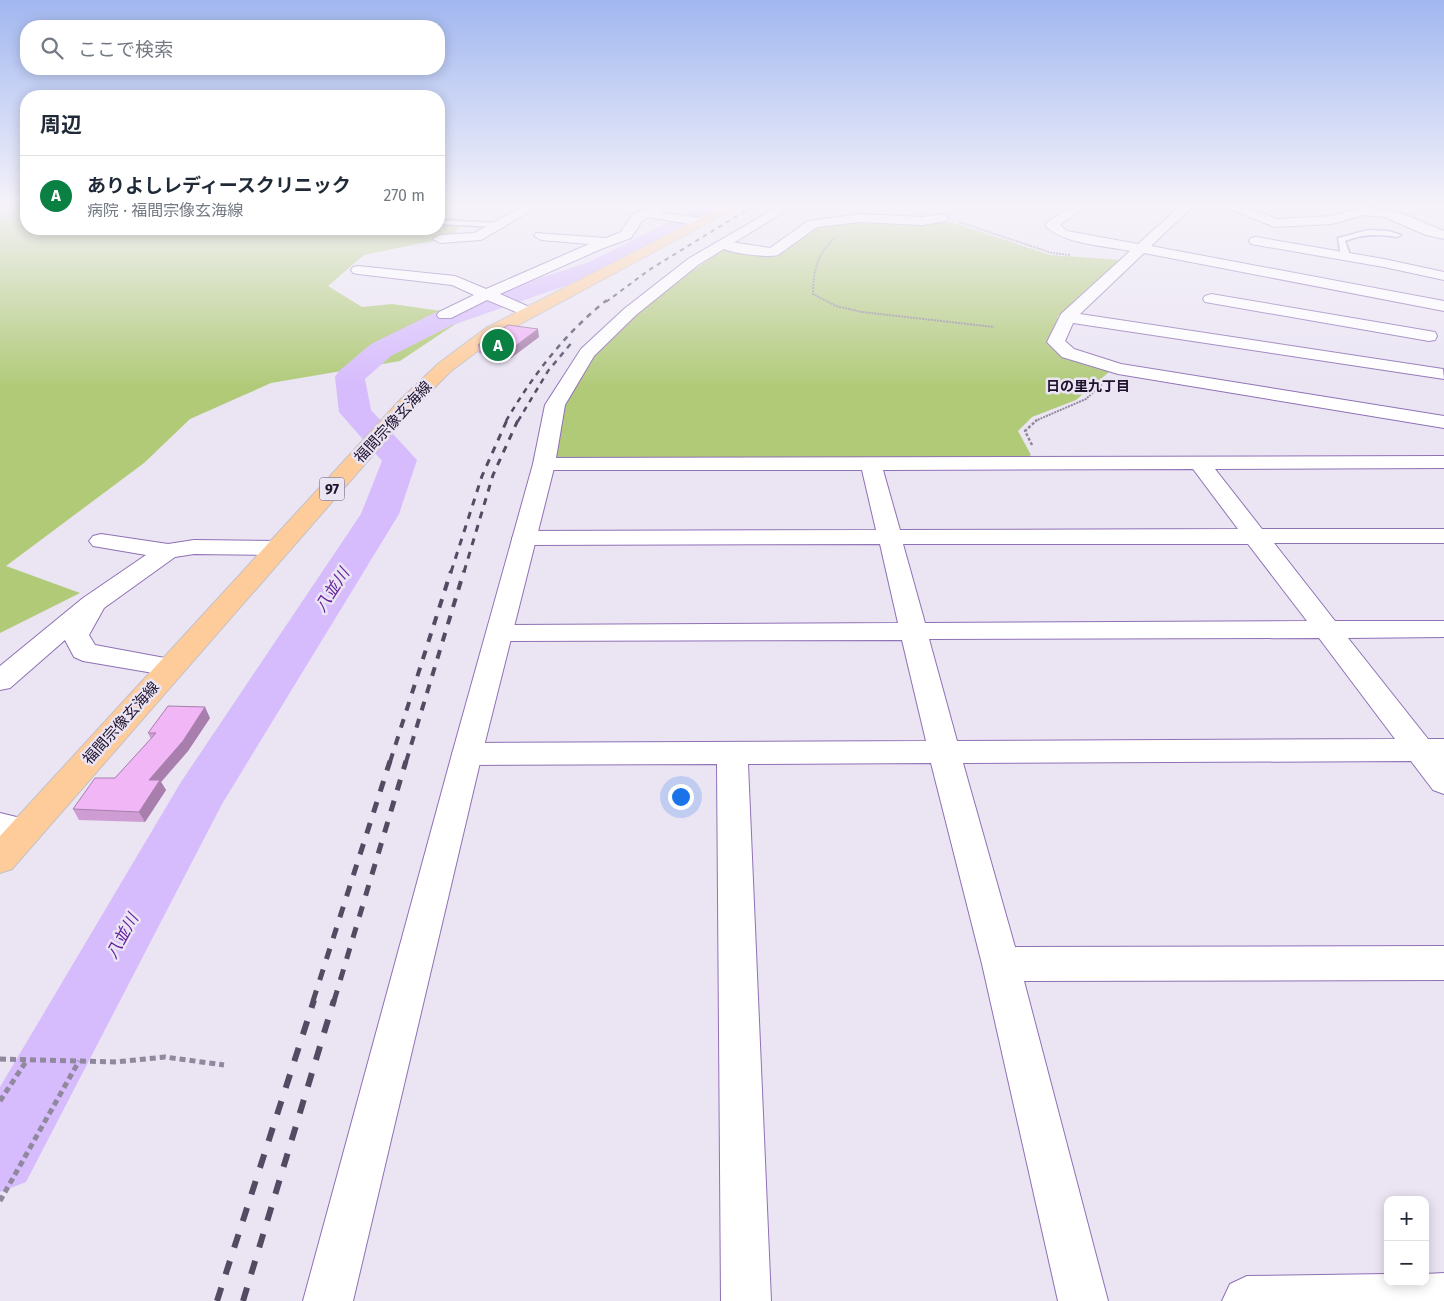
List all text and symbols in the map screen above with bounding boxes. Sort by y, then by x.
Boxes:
search box [20,20,445,75]
icon: search [38,34,66,62]
text: ここで検索 [78,38,173,61]
text: 周辺 [40,112,82,138]
text: ありよしレディースクリニック [87,174,351,197]
text: A [51,186,61,205]
text: 270 m [383,186,425,205]
text: 病院 · 福間宗像玄海線 [87,201,243,220]
pin: A [482,326,514,364]
street label: 福間宗像玄海線 [351,377,435,467]
district label: 日の里九丁目 [1046,378,1130,395]
road number: 97 [320,478,344,500]
water label: 八並川 [311,563,354,615]
street label: 福間宗像玄海線 [79,678,163,768]
your location [668,784,694,810]
water label: 八並川 [102,909,143,962]
map controls [1384,1196,1429,1286]
button: + [1384,1196,1429,1241]
button: − [1384,1241,1429,1286]

